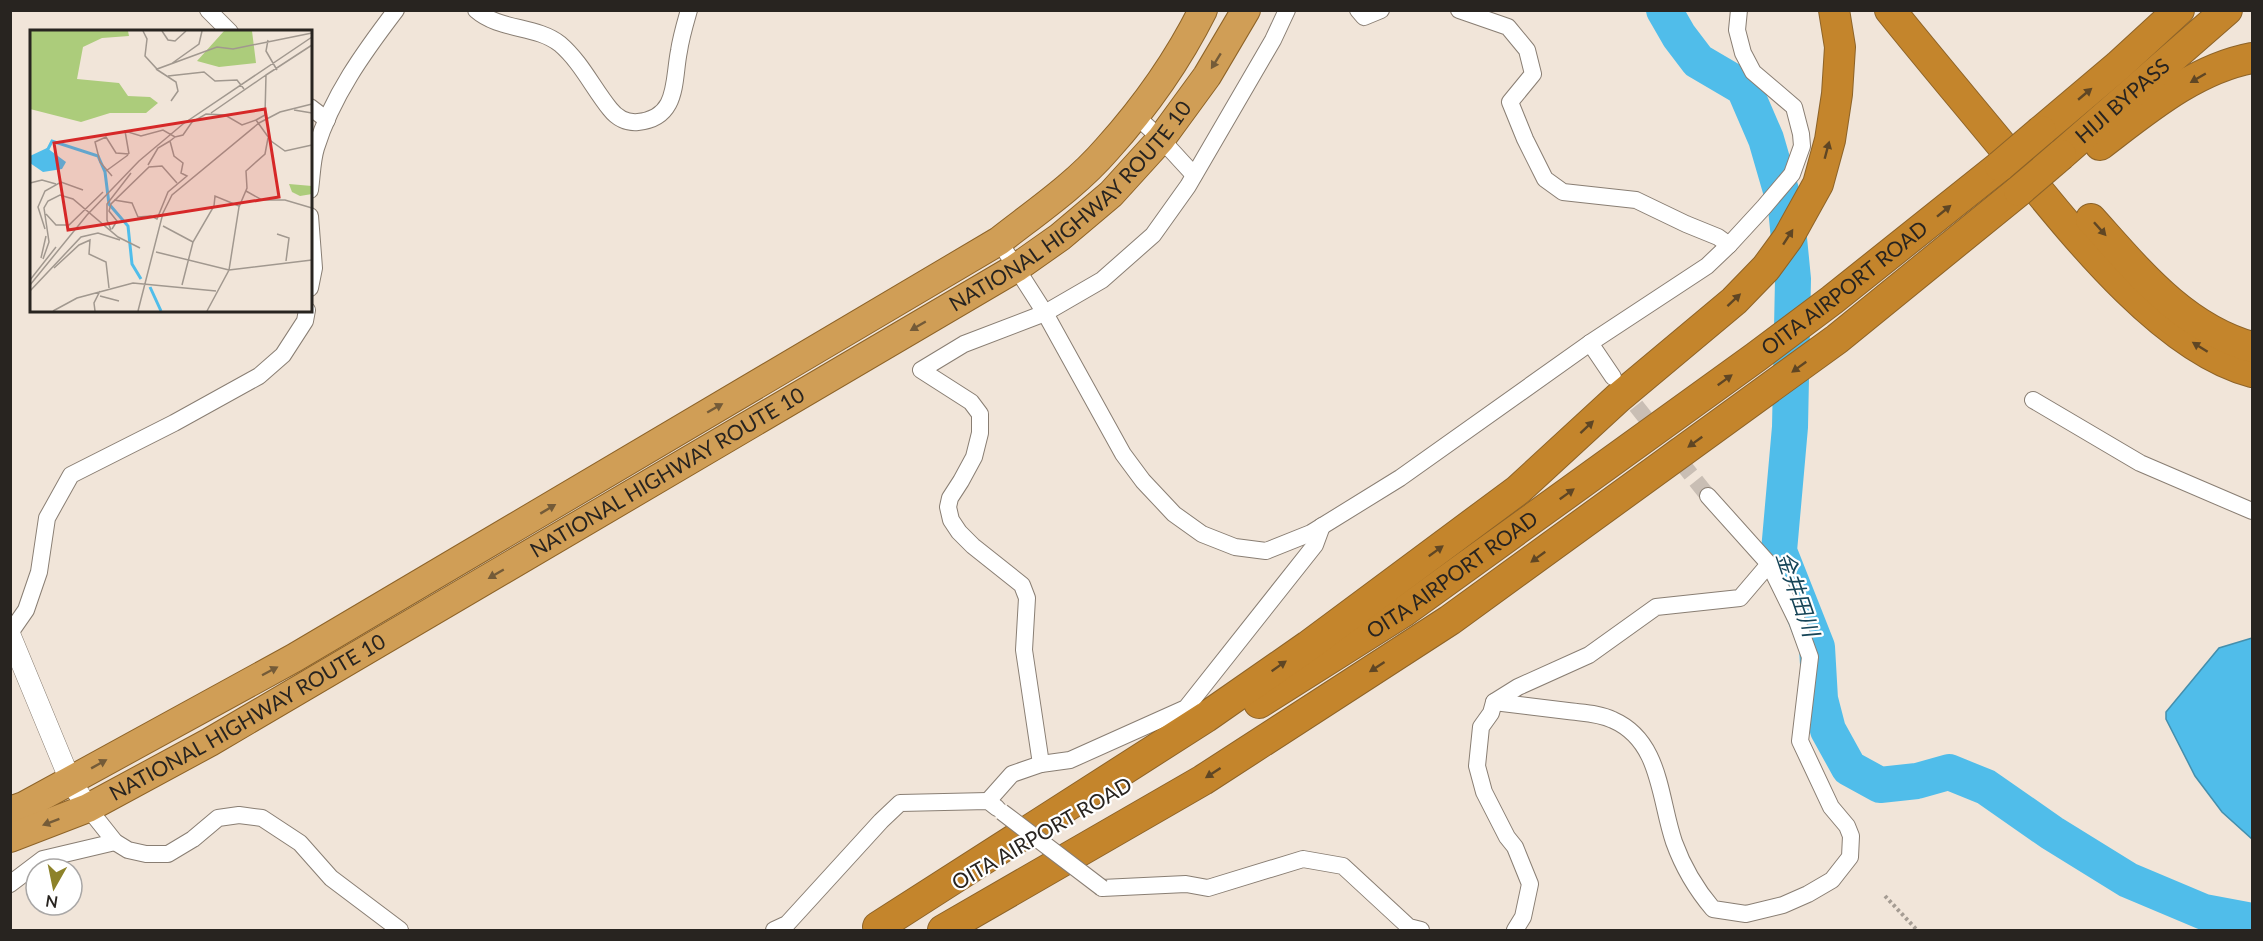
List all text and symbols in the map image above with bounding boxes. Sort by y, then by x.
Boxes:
inset map [30,30,312,312]
street label: HIJI BYPASS [2070,52,2174,148]
one-way arrow [1210,53,1221,69]
one-way arrow [2190,72,2206,83]
one-way arrow [2077,87,2093,100]
street label: NATIONAL HIGHWAY ROUTE 10 [944,95,1196,316]
one-way arrow [1823,141,1833,159]
one-way arrow [1936,205,1951,217]
street label: OITA AIRPORT ROAD [1756,215,1932,360]
one-way arrow [2093,221,2106,236]
one-way arrow [1782,229,1793,245]
one-way arrow [1727,293,1741,307]
one-way arrow [910,321,926,332]
one-way arrow [2192,341,2208,352]
one-way arrow [1791,361,1807,373]
one-way arrow [1717,374,1733,386]
street label: NATIONAL HIGHWAY ROUTE 10 [525,381,808,562]
one-way arrow [707,403,723,414]
one-way arrow [1579,420,1594,434]
one-way arrow [1688,436,1704,448]
one-way arrow [1559,488,1575,500]
one-way arrow [540,504,556,515]
street label: OITA AIRPORT ROAD [1361,505,1542,643]
one-way arrow [1429,545,1444,557]
water label: 金井田川 [1771,548,1826,642]
one-way arrow [1530,550,1545,562]
one-way arrow [487,569,504,579]
street label: NATIONAL HIGHWAY ROUTE 10 [105,628,389,805]
one-way arrow [1271,661,1287,672]
one-way arrow [1369,662,1385,673]
one-way arrow [262,666,279,675]
one-way arrow [91,759,108,769]
one-way arrow [1205,768,1222,779]
street label: OITA AIRPORT ROAD [947,771,1136,895]
one-way arrow [42,818,60,827]
north arrow [24,857,84,917]
text: N [44,892,59,913]

